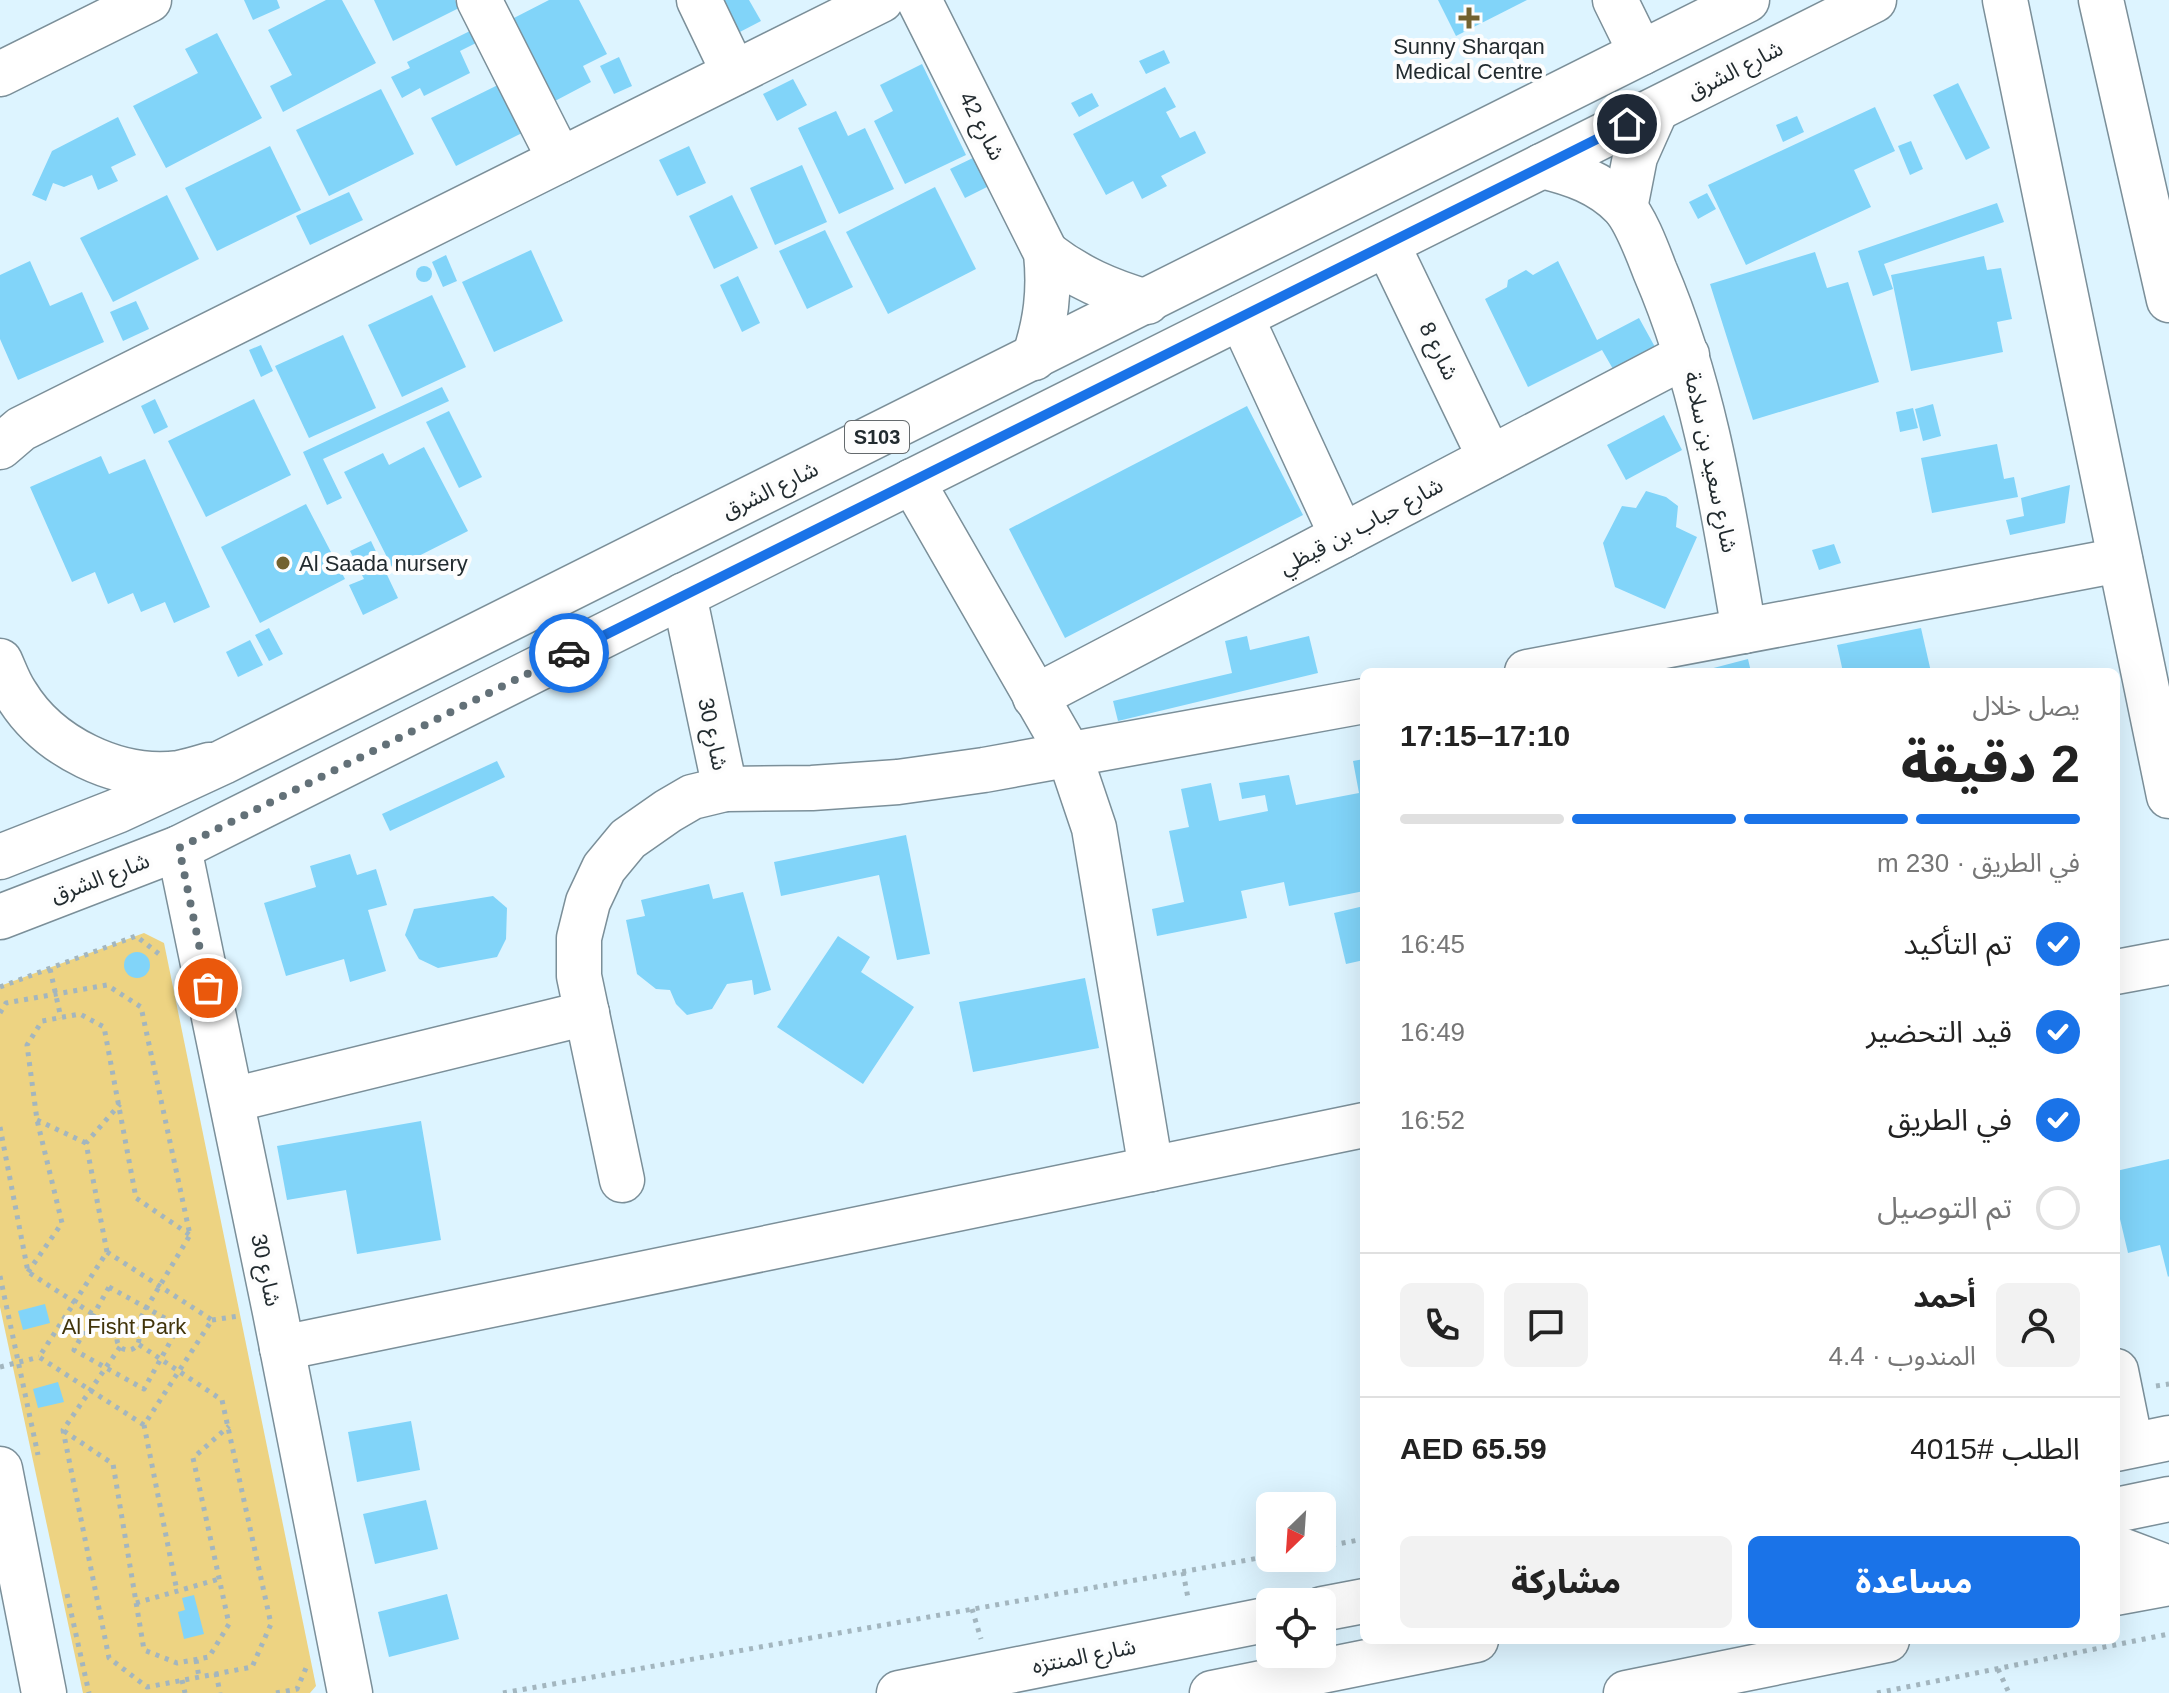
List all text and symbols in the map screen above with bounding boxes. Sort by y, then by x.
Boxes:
marker: Sunny Sharqan Medical Centre [1458,7,1480,29]
place label: Sunny Sharqan Medical Centre [1393,34,1545,84]
street label: شارع الشرق [1683,35,1789,108]
street label: شارع 42 [951,88,1010,166]
pin [1593,90,1661,158]
icon: home [1605,102,1649,146]
street label: شارع 8 [1411,318,1464,386]
street label: شارع سعيد بن سلامة [1676,369,1742,556]
road number: S103 [845,421,909,453]
street label: شارع الشرق [718,456,824,528]
street label: شارع حباب بن قيظي [1275,472,1449,583]
place label: Al Saada nursery [299,551,468,576]
marker: Al Saada nursery [274,554,292,572]
courier [529,613,609,693]
icon: car [547,631,591,675]
text: يصل خلال [1972,691,2080,721]
street label: شارع 30 [689,695,733,773]
text: 17:10–17:15 [1400,719,1570,752]
text: 2 دقيقة [1901,735,2080,793]
street label: شارع الشرق [47,848,154,912]
text: في الطريق · 230 m [1877,848,2080,878]
icon: check [2036,922,2080,966]
text: تم التأكيد [1904,927,2012,960]
text: 16:45 [1400,929,1465,959]
pin [174,954,242,1022]
icon: bag [186,966,230,1010]
icon: check [2036,1010,2080,1054]
text: قيد التحضير [1866,1015,2012,1048]
text: 16:49 [1400,1017,1465,1047]
icon: check [2036,1098,2080,1142]
text: في الطريق [1888,1103,2012,1136]
text: 16:52 [1400,1105,1465,1135]
text: تم التوصيل [1877,1191,2012,1224]
street label: شارع 30 [242,1231,286,1309]
text: أحمد [1913,1280,1976,1313]
button: phone [1400,1283,1484,1367]
button: chat [1504,1283,1588,1367]
button: person [1996,1283,2080,1367]
park label: Al Fisht Park [62,1314,187,1339]
text: المندوب · 4.4 [1829,1341,1976,1371]
text: AED 65.59 [1400,1432,1547,1465]
text: الطلب #4015 [1910,1432,2080,1465]
north arrow [1256,1492,1336,1572]
map controls [1256,1492,1336,1668]
button: مشاركة [1400,1536,1732,1628]
button: مساعدة [1748,1536,2080,1628]
button: locate [1256,1588,1336,1668]
street label: شارع المنتزه [1030,1634,1139,1682]

